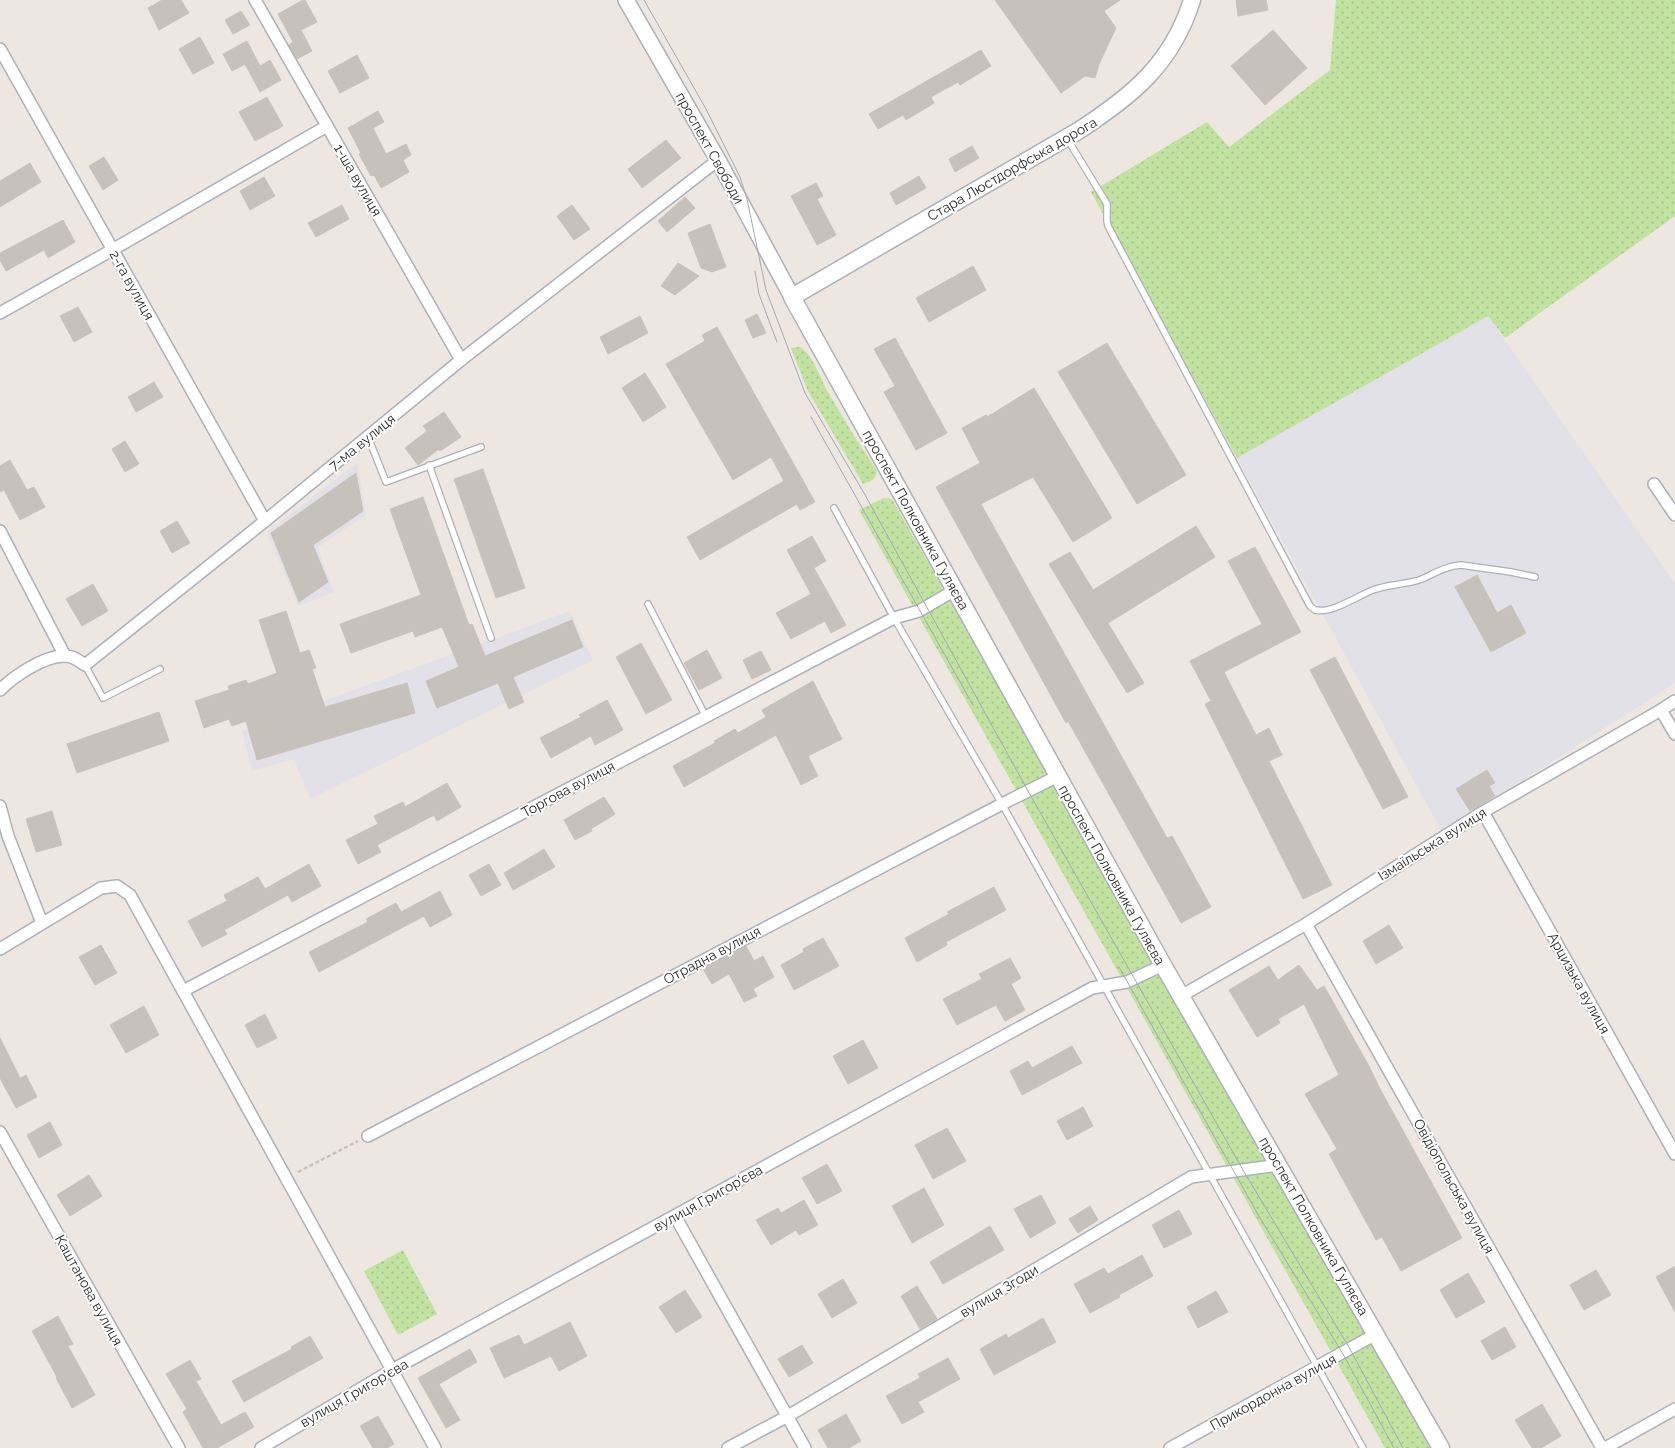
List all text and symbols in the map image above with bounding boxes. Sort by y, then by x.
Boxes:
street label: проспект Свободи [673,89,747,207]
street label: Стара Люстдорфська дорога [924,114,1100,224]
street label: 1-ша вулиця [331,141,385,219]
street label: 2-га вулиця [106,248,158,322]
street label: 7-ма вулиця [326,410,398,474]
street label: проспект Полковника Гуляєва [860,427,972,613]
street label: Торгова вулиця [519,758,617,820]
street label: проспект Полковника Гуляєва [1056,782,1168,968]
street label: Ізмаїльська вулиця [1375,804,1489,884]
street label: Отрадна вулиця [661,923,763,987]
street label: Арцизька вулиця [1545,930,1613,1036]
street label: Овідіопольська вулиця [1410,1116,1498,1256]
street label: проспект Полковника Гуляєва [1256,1134,1372,1318]
street label: вулиця Григор'єва [651,1161,765,1235]
street label: Каштанова вулиця [52,1232,126,1348]
street label: вулиця Згоди [957,1261,1041,1321]
street label: Прикордонна вулиця [1207,1351,1339,1433]
street label: вулиця Григор'єва [297,1356,411,1430]

